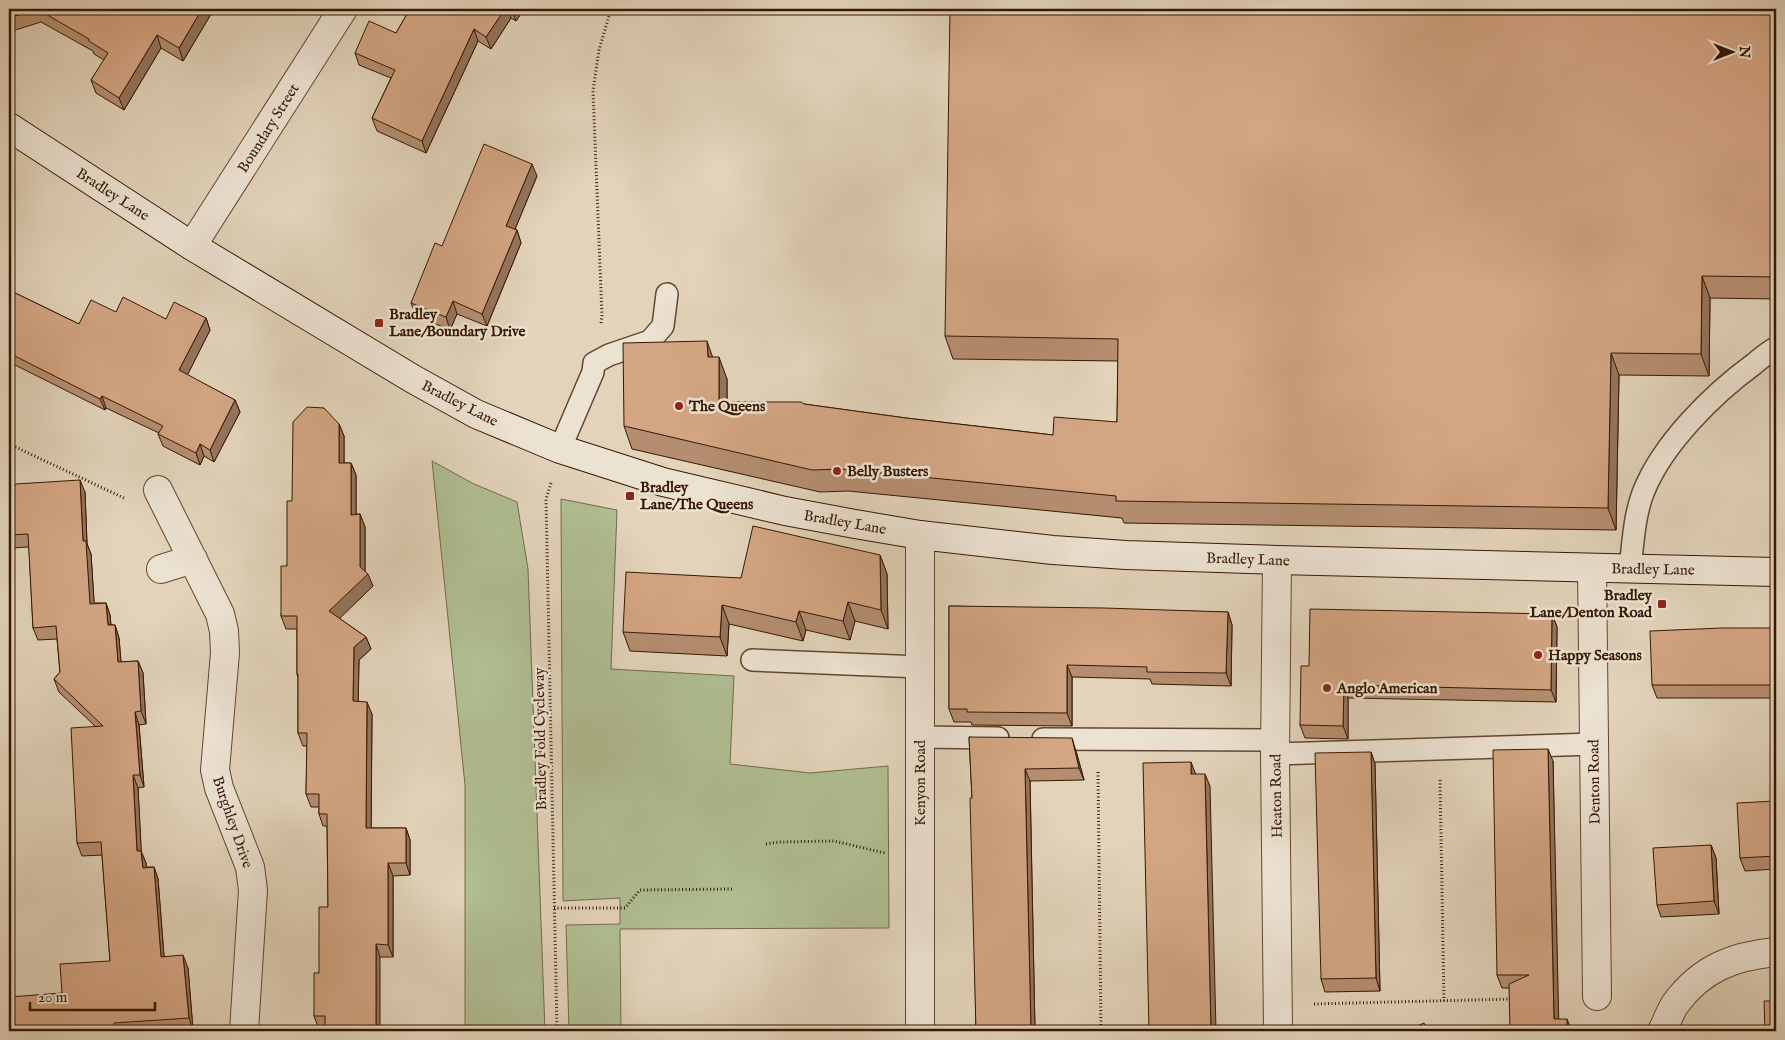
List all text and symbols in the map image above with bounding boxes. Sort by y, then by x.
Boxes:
north arrow [1708,28,1758,78]
text: N [1735,45,1753,58]
street label: Boundary Street [233,80,303,176]
street label: Bradley Lane [73,164,153,225]
place label: Bradley Lane/Boundary Drive [389,305,526,341]
marker: Bradley Lane/Boundary Drive [373,317,385,329]
street label: Bradley Lane [418,376,501,431]
place label: The Queens [688,397,766,416]
marker: The Queens [673,400,685,412]
place label: Belly Busters [847,462,929,481]
marker: Belly Busters [831,465,843,477]
place label: Bradley Lane/The Queens [640,478,754,514]
marker: Bradley Lane/The Queens [624,490,636,502]
street label: Bradley Lane [802,506,888,539]
street label: Bradley Lane [1206,549,1290,570]
street label: Bradley Lane [1611,559,1695,580]
place label: Bradley Lane/Denton Road [1530,586,1653,622]
marker: Bradley Lane/Denton Road [1656,598,1668,610]
place label: Happy Seasons [1548,646,1642,665]
marker: Happy Seasons [1532,649,1544,661]
street label: Bradley Fold Cycleway [530,667,551,811]
place label: Anglo American [1336,679,1438,698]
marker: Anglo American [1321,682,1333,694]
street label: Denton Road [1584,738,1605,825]
street label: Kenyon Road [911,739,930,826]
street label: Heaton Road [1266,753,1287,838]
street label: Burghley Drive [208,774,257,871]
scale bar [30,980,155,1012]
text: 20 m [38,988,68,1007]

